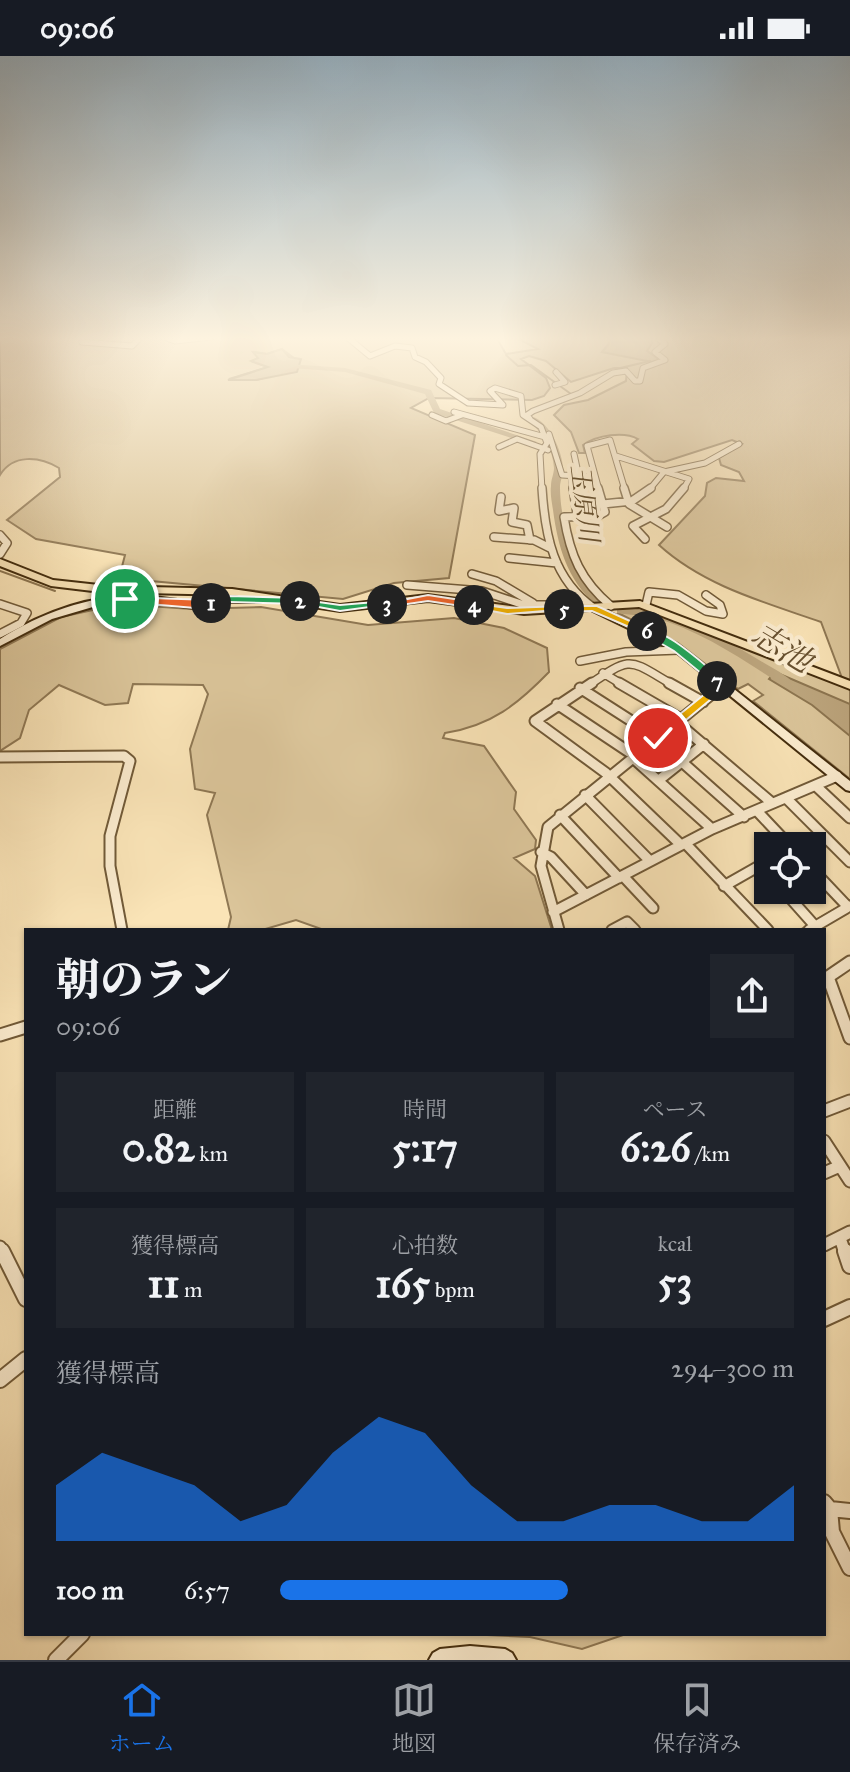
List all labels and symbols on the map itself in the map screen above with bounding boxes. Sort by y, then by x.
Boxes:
water label: 玉原川 [564,462,606,547]
pin [91,565,159,633]
pin: 2 [280,581,320,621]
pin: 1 [191,583,231,623]
pin: 3 [367,584,407,624]
pin: 4 [454,585,494,625]
pin: 5 [544,589,584,629]
pin: 6 [627,611,667,651]
water label: 志池 [744,614,822,682]
pin: 7 [697,661,737,701]
pin [624,704,692,772]

